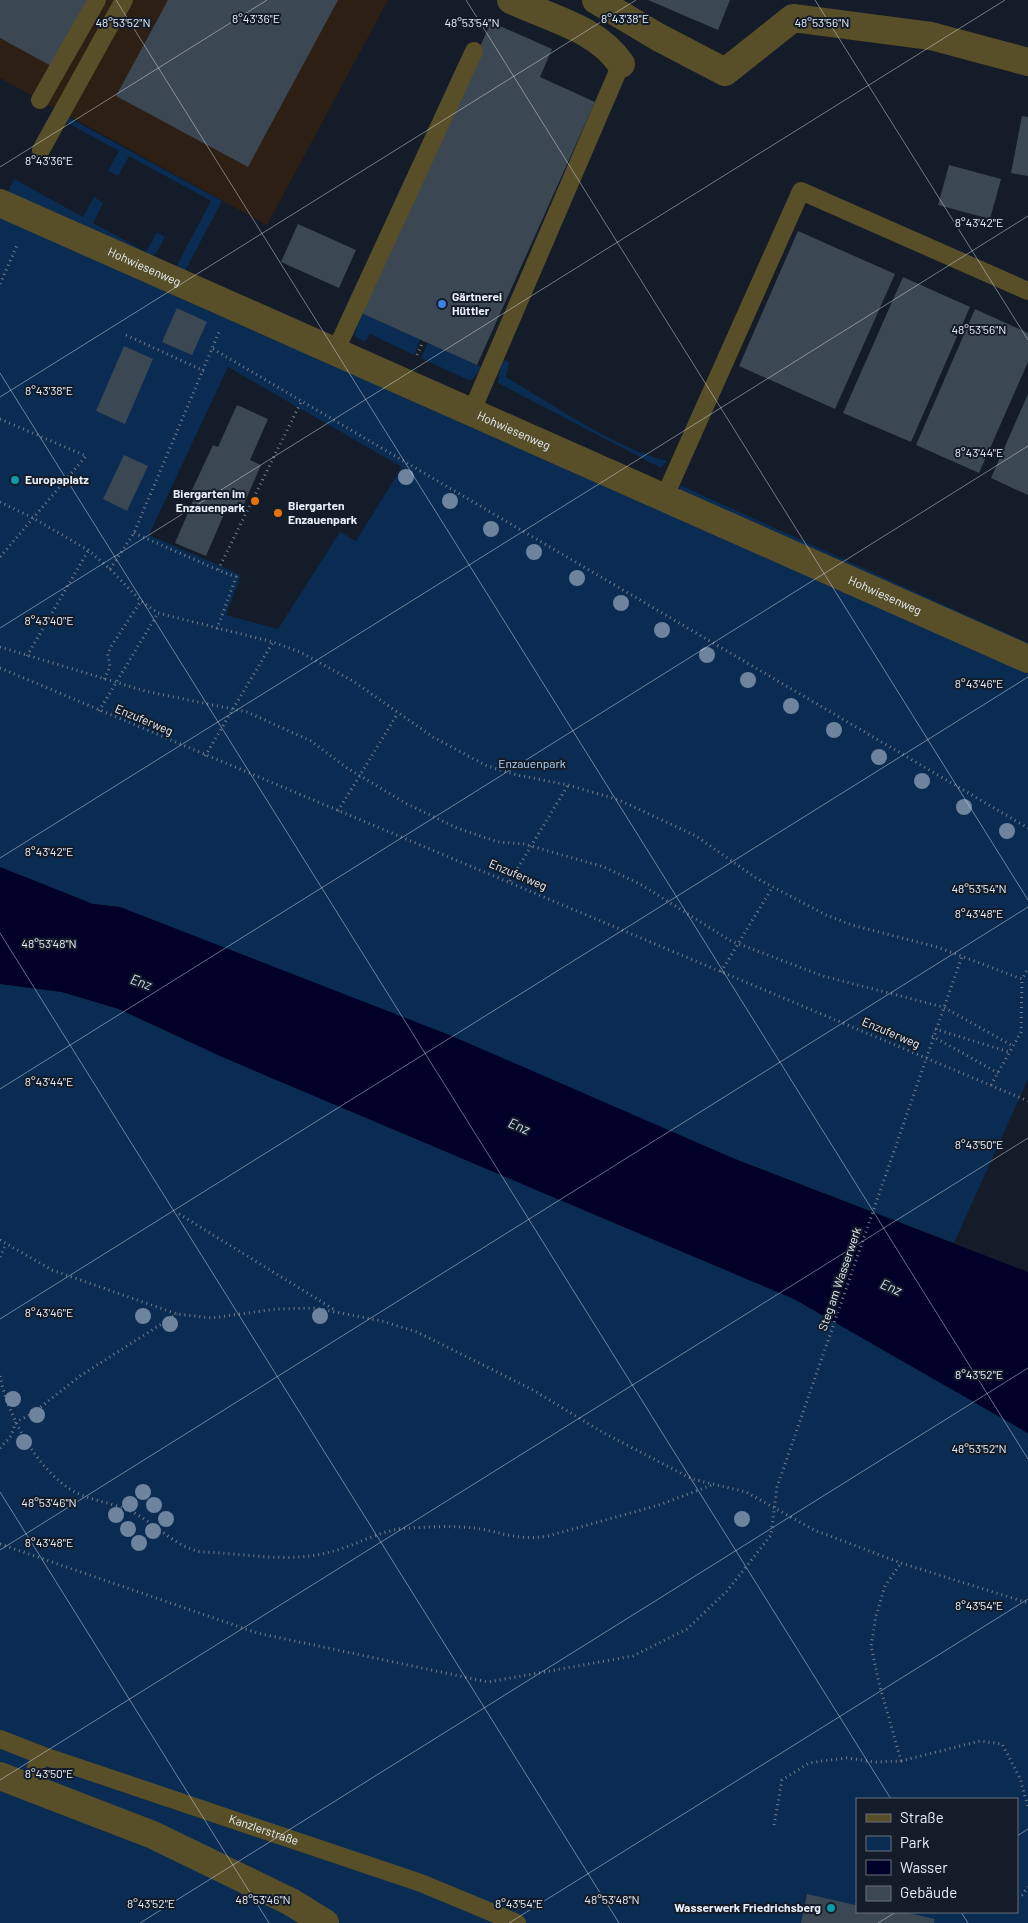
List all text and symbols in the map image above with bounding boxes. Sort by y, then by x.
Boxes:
text: 8°43'36"E [232,11,280,25]
text: 8°43'38"E [601,11,649,25]
text: 48°53'52"N [95,15,151,29]
text: 48°53'54"N [444,15,500,29]
text: 48°53'56"N [795,15,850,29]
text: 8°43'36"E [25,153,73,167]
text: 8°43'42"E [955,215,1003,229]
street label: Hohwiesenweg [106,244,184,288]
place label: Gärtnerei Hüttler [452,289,502,317]
marker: Gärtnerei Hüttler [436,298,448,310]
text: 48°53'56"N [952,322,1007,336]
text: 8°43'38"E [25,383,73,397]
street label: Hohwiesenweg [475,408,553,452]
text: 8°43'44"E [955,445,1003,459]
place label: Europaplatz [25,472,89,486]
marker: Europaplatz [9,474,21,486]
place label: Biergarten im Enzauenpark [173,486,246,514]
marker: Biergarten im Enzauenpark [249,495,261,507]
place label: Biergarten Enzauenpark [288,498,358,526]
marker: Biergarten Enzauenpark [272,507,284,519]
street label: Hohwiesenweg [846,572,924,617]
text: 8°43'40"E [25,613,73,627]
text: 8°43'46"E [955,676,1003,690]
street label: Enzuferweg [113,701,175,738]
park label: Enzauenpark [498,756,566,770]
text: 8°43'42"E [25,844,73,858]
street label: Enzuferweg [487,856,549,893]
text: 48°53'54"N [951,881,1007,895]
text: 8°43'48"E [955,906,1003,920]
text: 48°53'48"N [21,936,77,950]
water label: Enz [128,970,155,994]
street label: Enzuferweg [860,1014,922,1051]
text: 8°43'44"E [25,1074,73,1088]
water label: Enz [506,1113,533,1138]
text: 8°43'50"E [955,1137,1003,1151]
street label: Steg am Wasserwerk [815,1225,863,1332]
water label: Enz [878,1274,905,1299]
text: 8°43'46"E [25,1305,73,1319]
text: 8°43'52"E [955,1367,1003,1381]
text: 48°53'52"N [951,1441,1007,1455]
text: 48°53'46"N [21,1495,77,1509]
text: 8°43'48"E [25,1535,73,1549]
text: 8°43'54"E [955,1598,1003,1612]
text: 8°43'50"E [25,1766,73,1780]
legend [856,1798,1018,1913]
text: Straße [900,1808,944,1826]
street label: Kanzlerstraße [227,1811,301,1847]
text: Park [900,1833,930,1851]
text: Wasser [900,1858,948,1876]
text: Gebäude [900,1883,957,1901]
text: 48°53'46"N [235,1892,291,1906]
text: 48°53'48"N [584,1892,640,1906]
text: 8°43'52"E [127,1896,175,1910]
text: 8°43'54"E [495,1896,543,1910]
place label: Wasserwerk Friedrichsberg [674,1900,821,1914]
marker: Wasserwerk Friedrichsberg [825,1902,837,1914]

